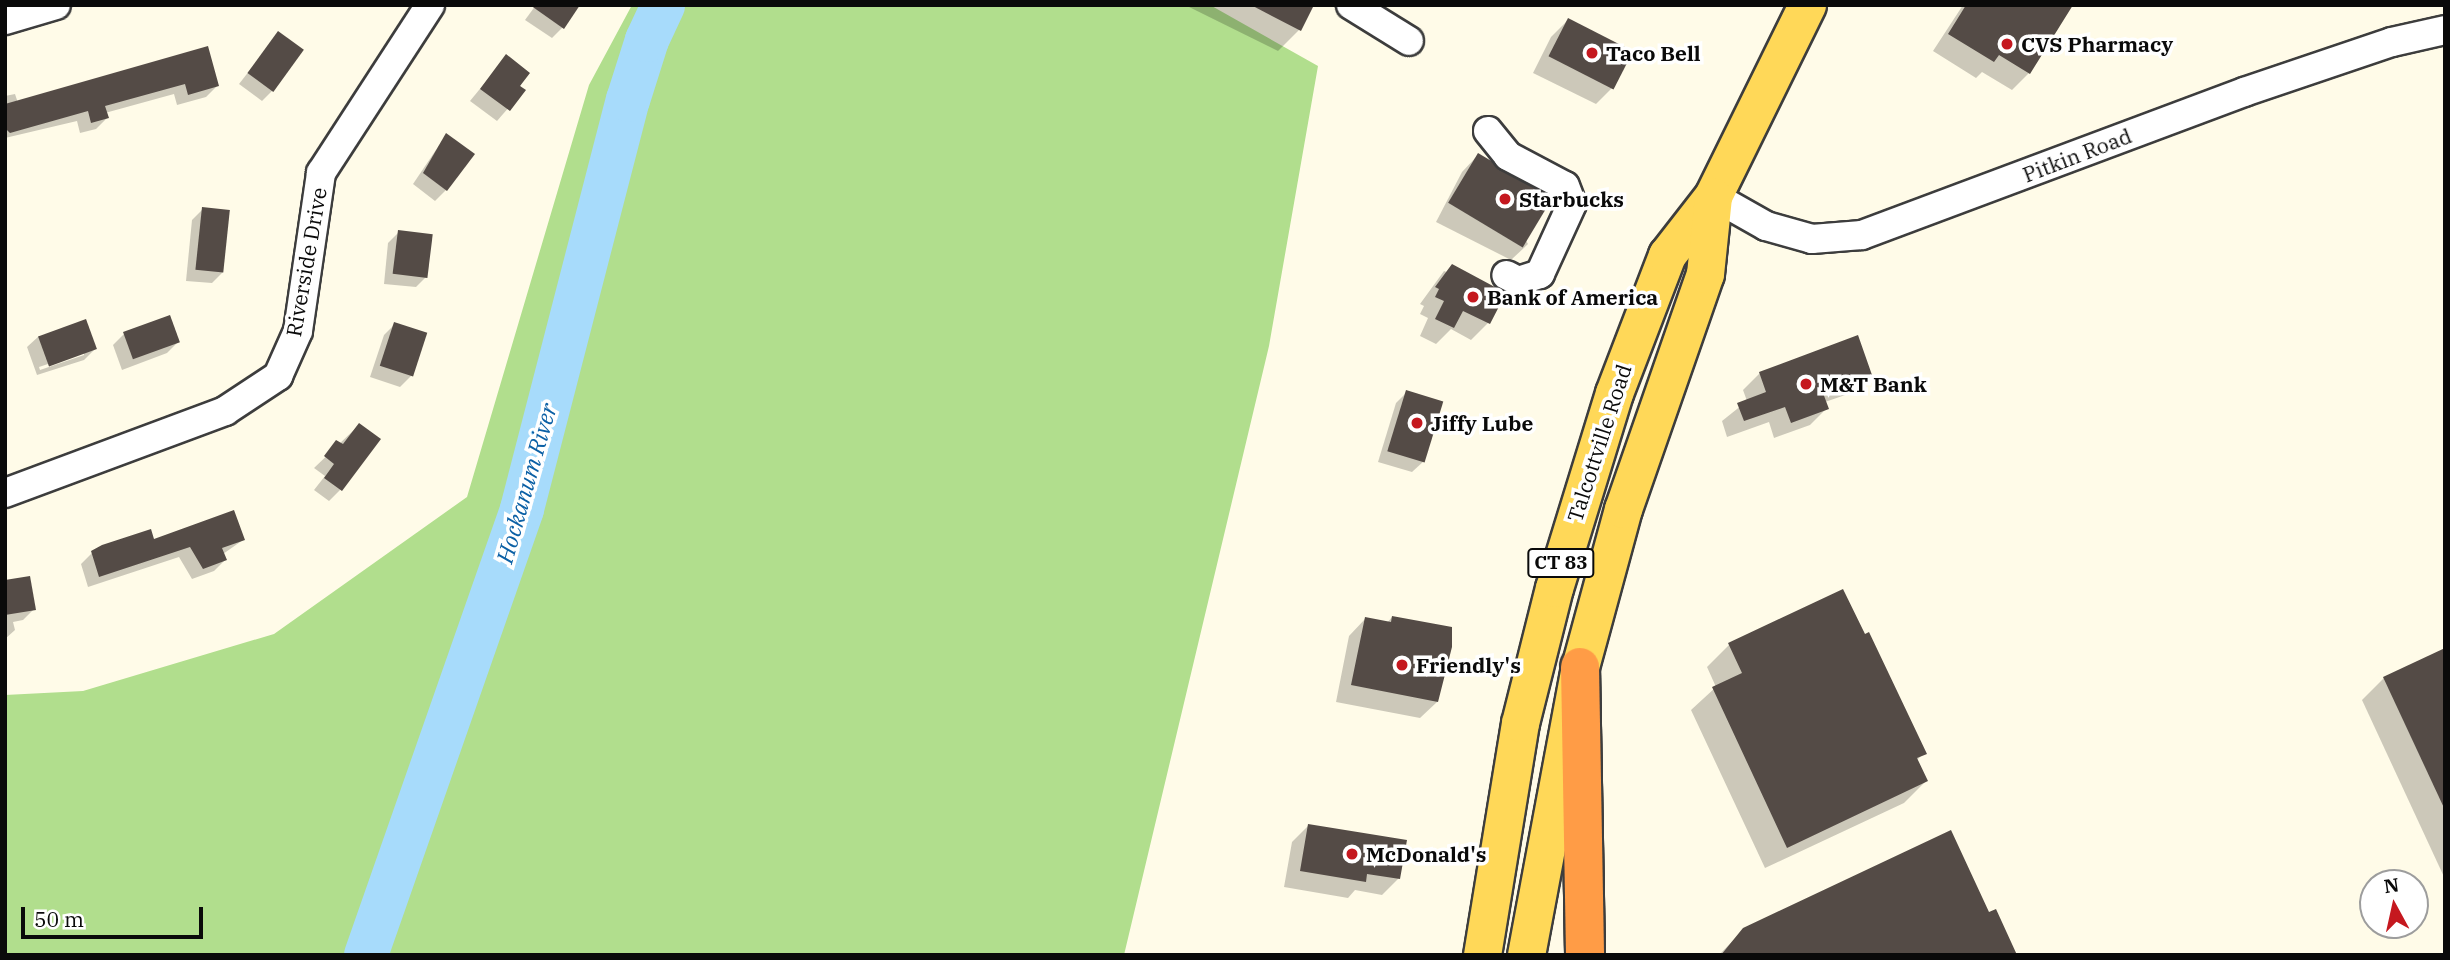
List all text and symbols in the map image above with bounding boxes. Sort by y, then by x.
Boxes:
place label: CVS Pharmacy [2021,31,2173,57]
marker: CVS Pharmacy [1999,36,2015,52]
place label: Taco Bell [1606,40,1701,66]
marker: Taco Bell [1584,45,1600,61]
street label: Pitkin Road [2019,123,2135,187]
street label: Riverside Drive [280,185,332,339]
place label: Starbucks [1519,186,1624,212]
marker: Starbucks [1497,191,1513,207]
place label: Bank of America [1487,284,1658,310]
marker: Bank of America [1465,289,1481,305]
street label: Talcottville Road [1562,361,1636,525]
place label: M&T Bank [1820,371,1927,397]
marker: M&T Bank [1798,376,1814,392]
water label: Hockanum River [490,400,562,566]
place label: Jiffy Lube [1431,410,1533,436]
marker: Jiffy Lube [1409,415,1425,431]
road number: CT 83 [1526,548,1596,578]
place label: Friendly's [1416,652,1521,678]
marker: Friendly's [1394,657,1410,673]
place label: McDonald's [1366,841,1486,867]
marker: McDonald's [1344,846,1360,862]
north arrow [2359,869,2429,939]
text: N [2382,872,2400,898]
scale bar [24,894,206,938]
text: 50 m [34,905,84,933]

